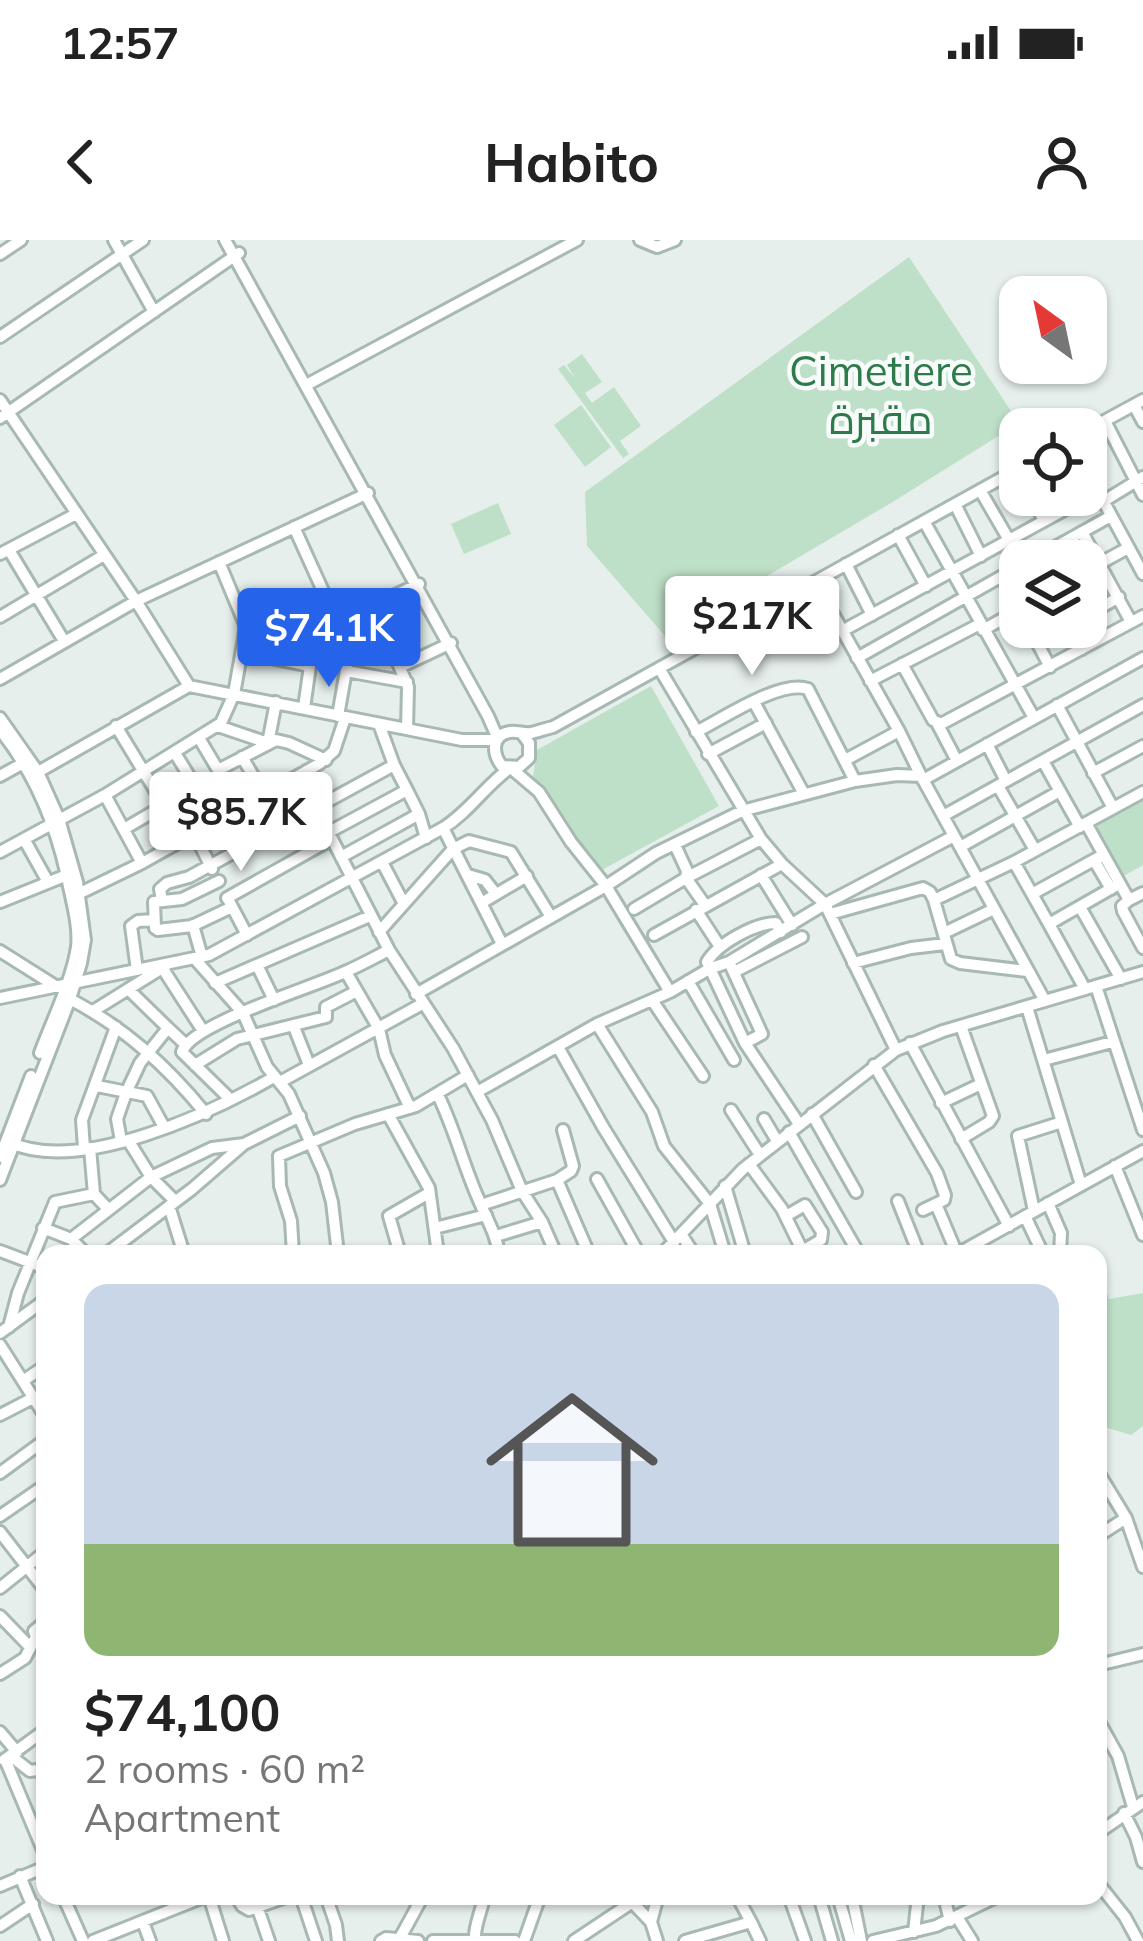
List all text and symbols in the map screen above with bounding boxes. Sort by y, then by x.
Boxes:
text: 12:57 [60,14,179,70]
text: Habito [484,128,659,196]
icon: back [48,129,114,195]
icon: person [1029,129,1095,195]
north arrow [999,276,1107,384]
map controls [999,276,1107,648]
park label: Cimetiere مقبرة [789,344,973,445]
button: locate [999,408,1107,516]
button: layers [999,540,1107,648]
pin: $217K [668,576,836,678]
pin: $74.1K [231,588,427,690]
text: $217K [692,590,812,639]
text: $74.1K [264,602,394,651]
pin: $85.7K [143,772,339,874]
text: $85.7K [176,786,306,835]
icon: home [464,1362,680,1578]
text: $74,100 [84,1680,280,1744]
text: 2 rooms · 60 m² [84,1744,365,1793]
text: Apartment [84,1793,280,1842]

